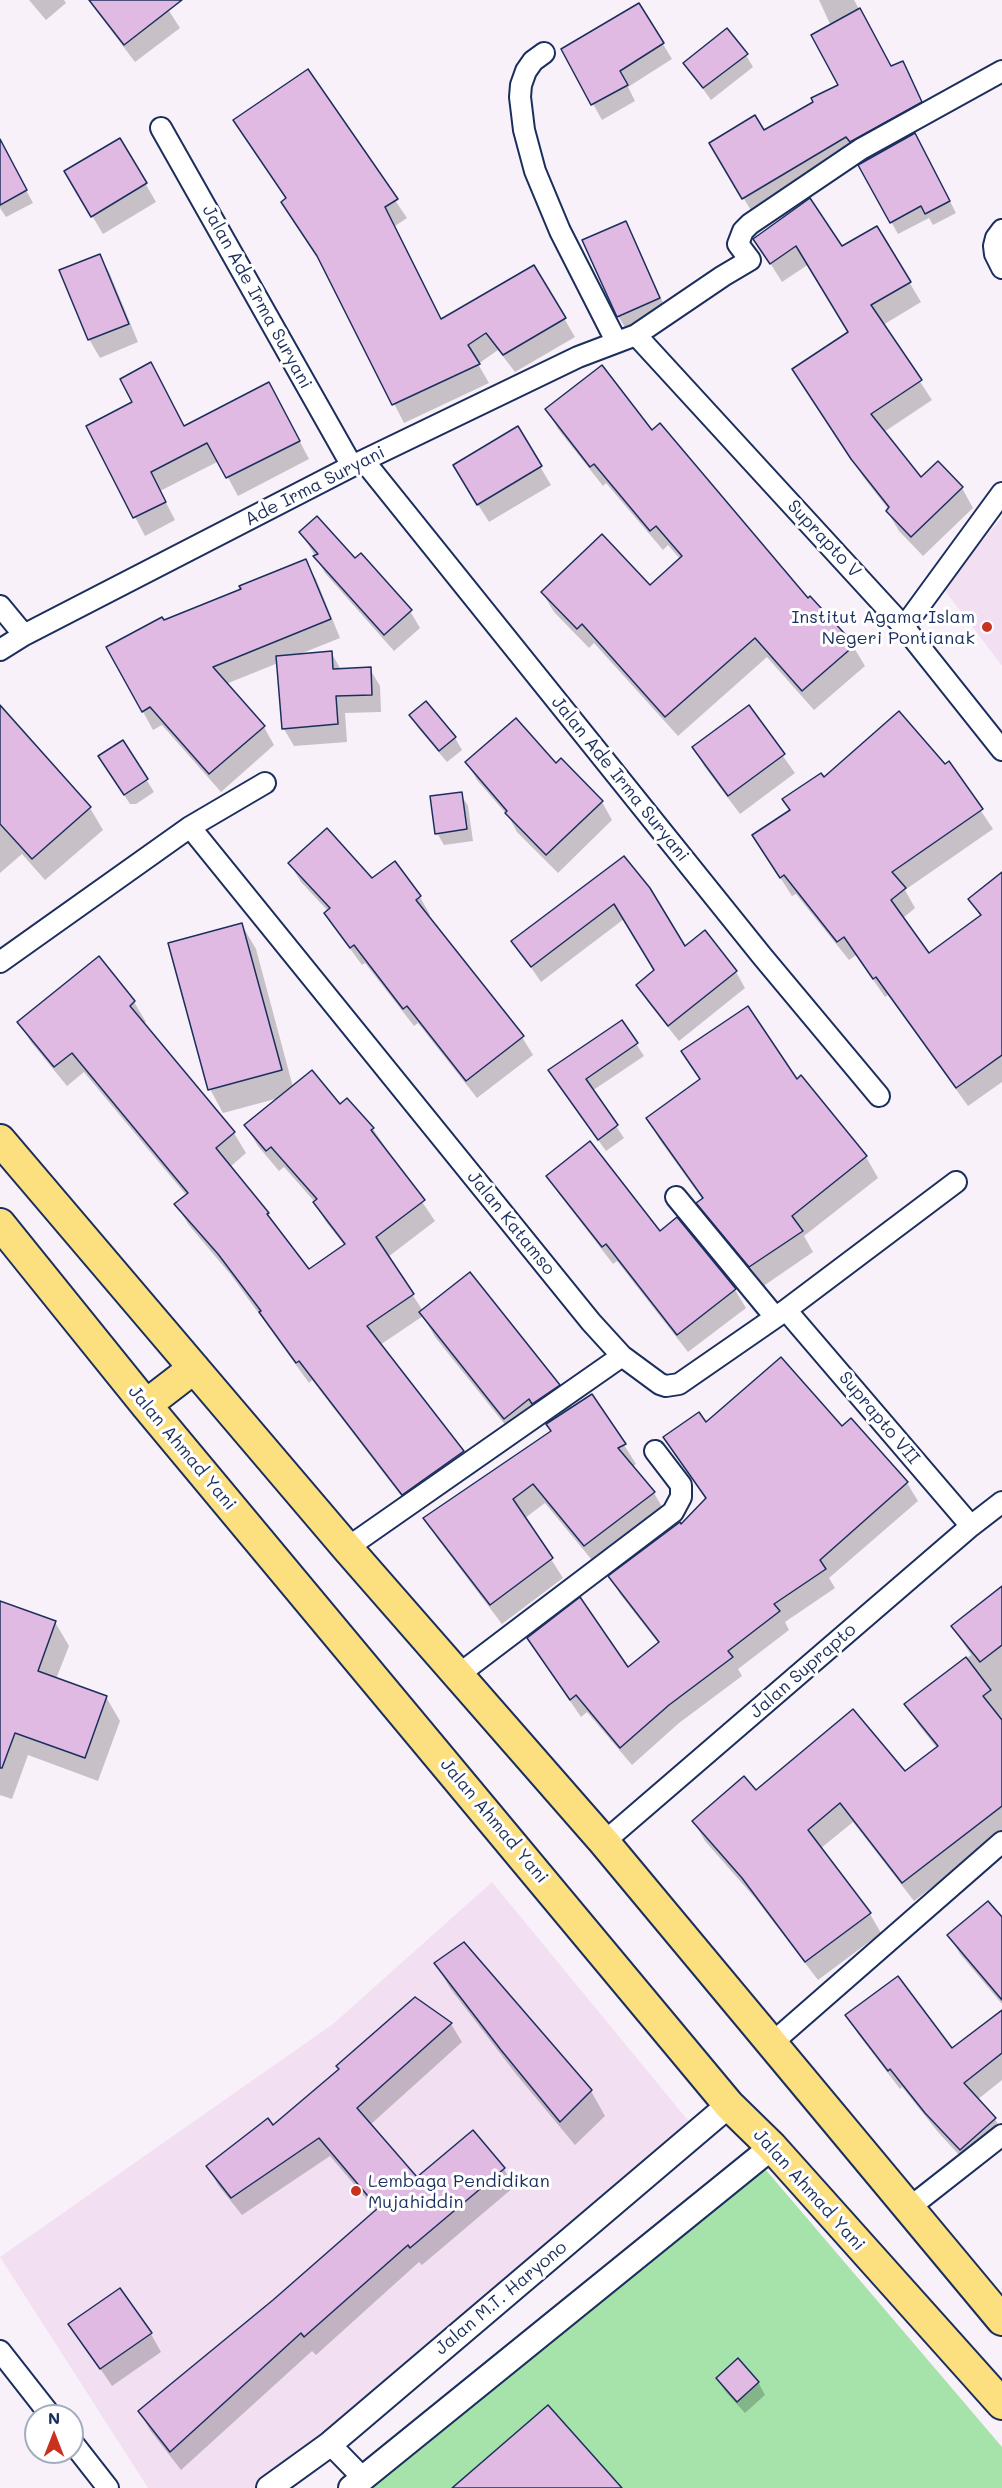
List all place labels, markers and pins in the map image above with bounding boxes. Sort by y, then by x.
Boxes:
place label: Institut Agama Islam Negeri Pontianak [791,606,975,648]
marker: Institut Agama Islam Negeri Pontianak [980,620,994,634]
place label: Lembaga Pendidikan Mujahiddin [368,2170,550,2212]
marker: Lembaga Pendidikan Mujahiddin [349,2184,363,2198]

